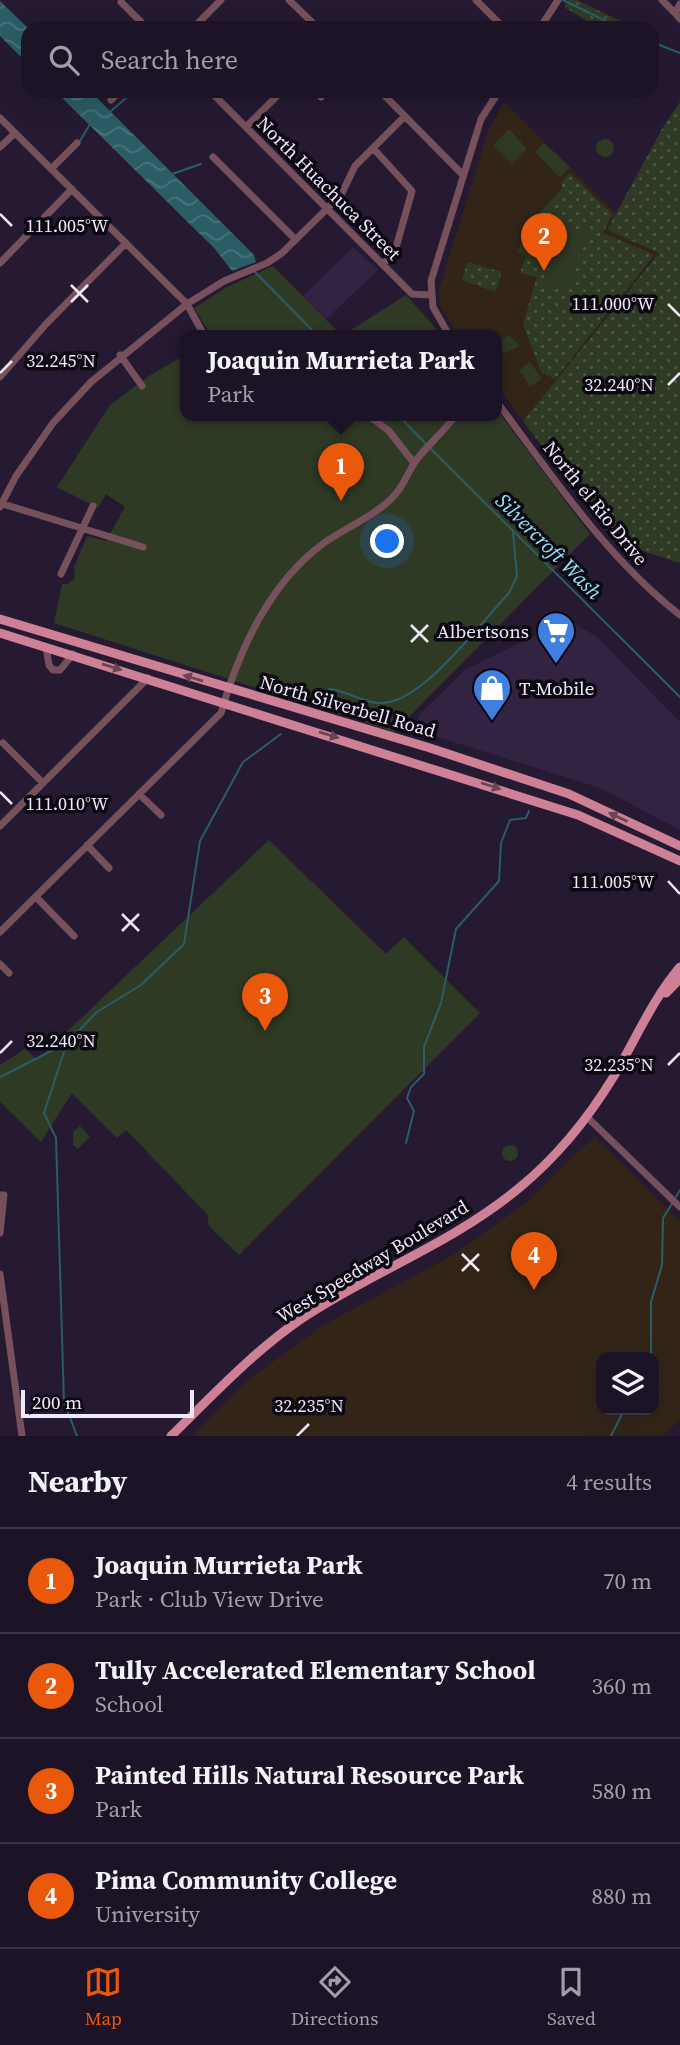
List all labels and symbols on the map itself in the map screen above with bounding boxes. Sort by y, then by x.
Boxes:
street label: North Huachuca Street [251,110,407,266]
text: 111.005°W [26,213,109,238]
pin: 2 [521,213,567,271]
text: 111.000°W [572,291,655,316]
text: 32.245°N [26,348,96,373]
text: 32.240°N [584,372,654,397]
street label: North el Rio Drive [538,435,654,571]
pin: 1 [318,443,364,501]
water label: Silvercroft Wash [489,486,609,606]
your location [370,524,404,558]
supermarket icon: Albertsons [535,610,577,665]
place label: Albertsons [437,618,529,644]
one-way arrow [102,662,123,672]
shop icon: T-Mobile [471,667,513,722]
street label: North Silverbell Road [257,668,439,744]
one-way arrow [182,673,203,683]
place label: T-Mobile [519,675,594,701]
one-way arrow [319,731,340,741]
one-way arrow [481,782,502,792]
text: 111.010°W [26,791,109,816]
one-way arrow [608,811,628,823]
text: 111.005°W [572,869,655,894]
pin: 3 [242,973,288,1031]
text: 32.240°N [26,1028,96,1053]
text: 32.235°N [584,1052,654,1077]
street label: West Speedway Boulevard [271,1193,473,1329]
pin: 4 [511,1232,557,1290]
scale bar [21,1387,194,1419]
text: 32.235°N [274,1393,344,1418]

